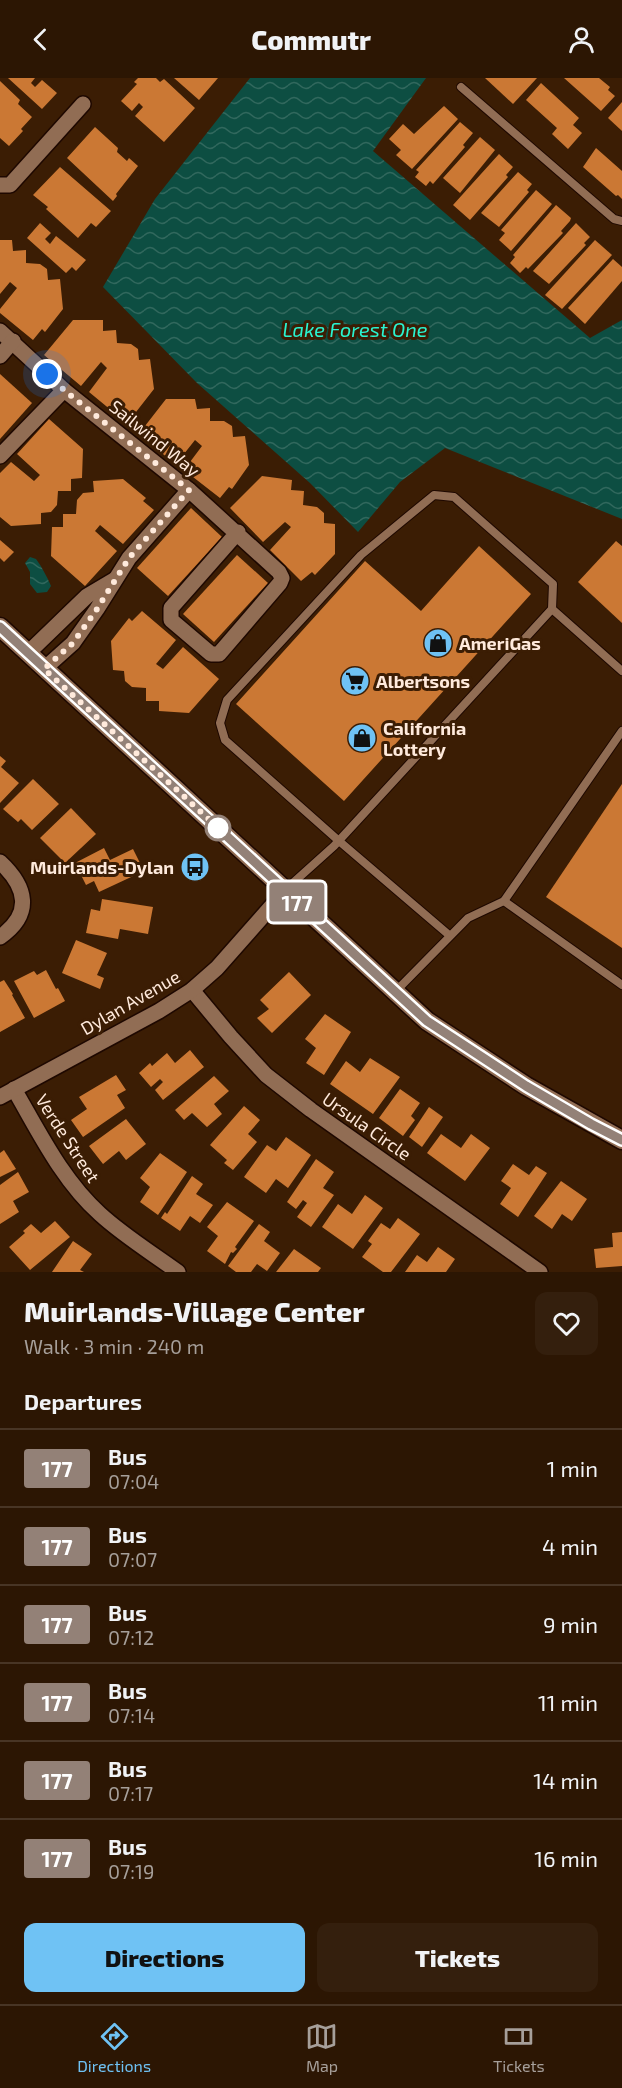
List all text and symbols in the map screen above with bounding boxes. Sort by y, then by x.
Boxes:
icon: back [24,23,57,56]
text: Commutr [251,23,371,55]
icon: person [565,23,598,56]
water label: Lake Forest One [282,317,428,341]
your location [32,359,62,389]
street label: Sailwind Way [105,395,205,481]
shop icon: AmeriGas [422,627,454,659]
place label: AmeriGas [459,632,541,654]
supermarket icon: Albertsons [339,665,371,697]
place label: Albertsons [376,670,470,692]
place label: California Lottery [383,717,466,760]
shop icon: California Lottery [346,722,378,754]
unlabelled marker [205,815,231,841]
bus stop icon: Muirlands-Dylan [179,851,211,883]
place label: Muirlands-Dylan [30,856,174,878]
line badge: 177 [262,882,332,922]
text: 177 [281,890,313,915]
street label: Dylan Avenue [76,965,184,1039]
street label: Ursula Circle [318,1087,416,1165]
street label: Verde Street [31,1090,105,1186]
button: heart [535,1292,598,1355]
text: Muirlands-Village Center [24,1294,364,1328]
text: Walk · 3 min · 240 m [24,1334,204,1358]
text: Departures [24,1388,142,1414]
text: Bus [108,1443,147,1469]
text: 1 min [547,1455,598,1481]
text: 177 [41,1456,73,1481]
text: 07:04 [108,1469,159,1493]
text: Bus [108,1521,147,1547]
text: 4 min [542,1533,598,1559]
text: 177 [41,1534,73,1559]
text: 07:07 [108,1547,157,1571]
text: Bus [108,1599,147,1625]
text: 9 min [543,1611,598,1637]
text: 177 [41,1612,73,1637]
text: 07:12 [108,1625,154,1649]
text: Bus [108,1677,147,1703]
text: 11 min [538,1689,598,1715]
text: 177 [41,1690,73,1715]
text: 07:14 [108,1703,155,1727]
text: Bus [108,1755,147,1781]
text: 14 min [533,1767,598,1793]
text: 177 [41,1768,73,1793]
text: 07:17 [108,1781,153,1805]
text: Bus [108,1833,147,1859]
text: 16 min [534,1845,598,1871]
text: 177 [41,1846,73,1871]
text: 07:19 [108,1859,154,1883]
button: Directions [24,1923,305,1992]
button: Tickets [317,1923,598,1992]
tab: Directions [77,2020,151,2075]
tab: Map [305,2020,338,2075]
tab: Tickets [493,2020,545,2075]

